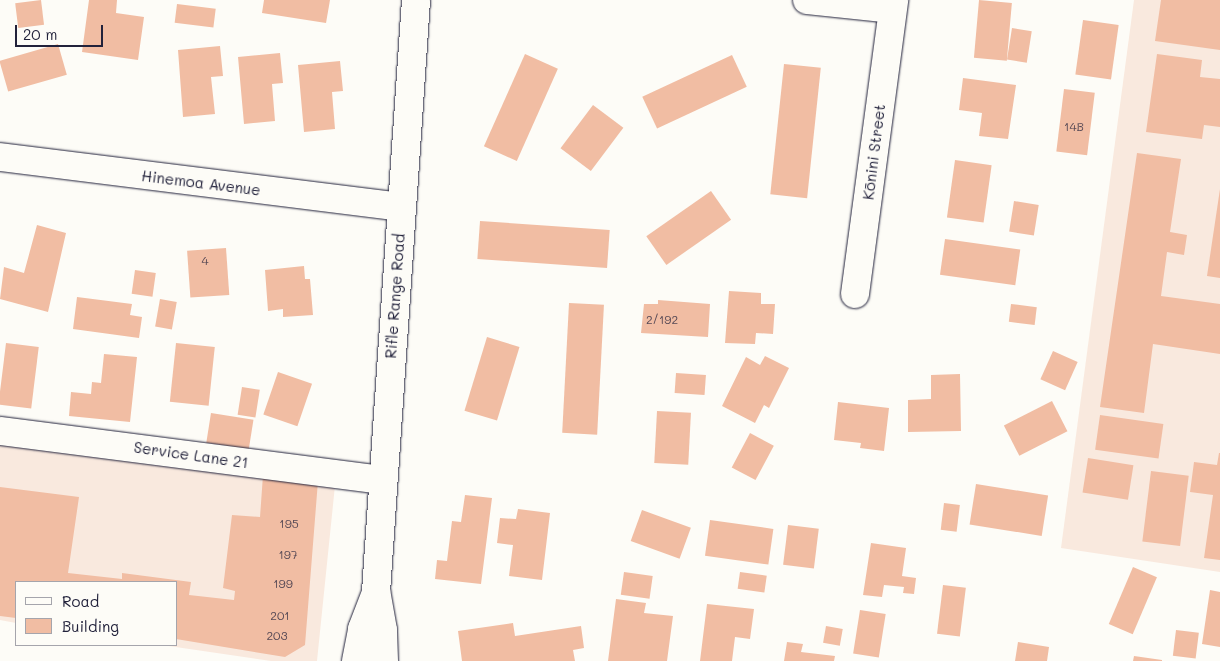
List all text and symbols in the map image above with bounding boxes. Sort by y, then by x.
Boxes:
scale bar [18,15,105,47]
text: 20 m [23,24,57,44]
street label: Kōnini Street [859,103,889,201]
house number: 14B [1064,120,1084,134]
street label: Hinemoa Avenue [140,167,262,199]
street label: Rifle Range Road [382,233,408,359]
house number: 4 [201,254,209,268]
house number: 2/192 [646,313,678,327]
street label: Service Lane 21 [133,438,249,472]
house number: 195 [279,517,299,531]
house number: 197 [278,548,298,562]
house number: 199 [273,577,293,591]
legend [15,581,178,646]
text: Road [62,591,99,611]
house number: 201 [270,609,290,623]
text: Building [62,616,119,636]
house number: 203 [266,629,288,643]

